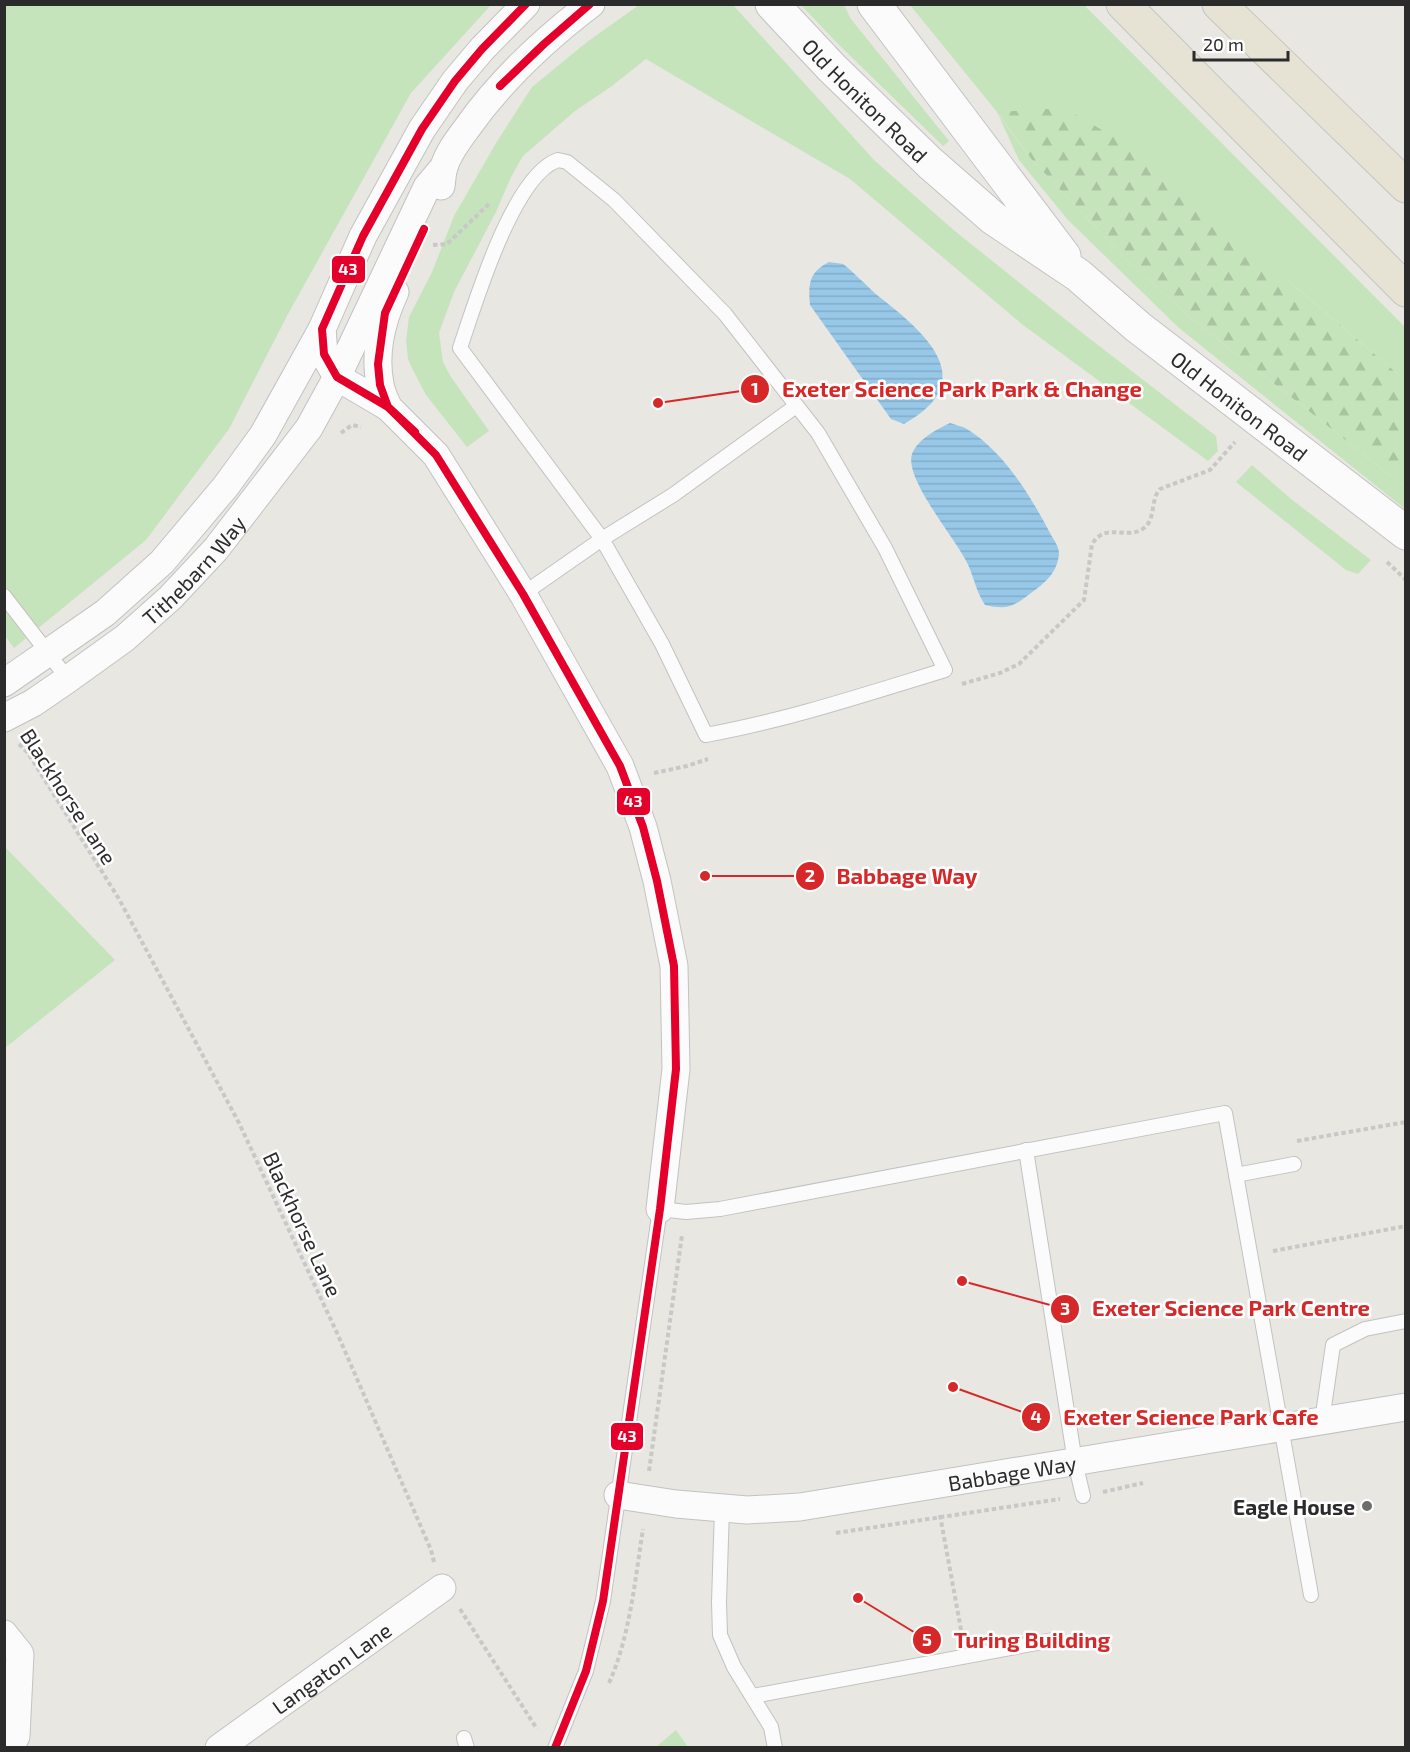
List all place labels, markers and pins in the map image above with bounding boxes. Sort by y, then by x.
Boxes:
callout: Exeter Science Park Park & Change [740,369,1154,409]
callout: Babbage Way [795,856,990,896]
callout: Exeter Science Park Centre [1050,1289,1382,1329]
callout: Exeter Science Park Cafe [1021,1397,1331,1437]
place label: Eagle House [1233,1494,1355,1519]
marker: Eagle House [1360,1499,1374,1513]
callout: Turing Building [912,1620,1122,1660]

